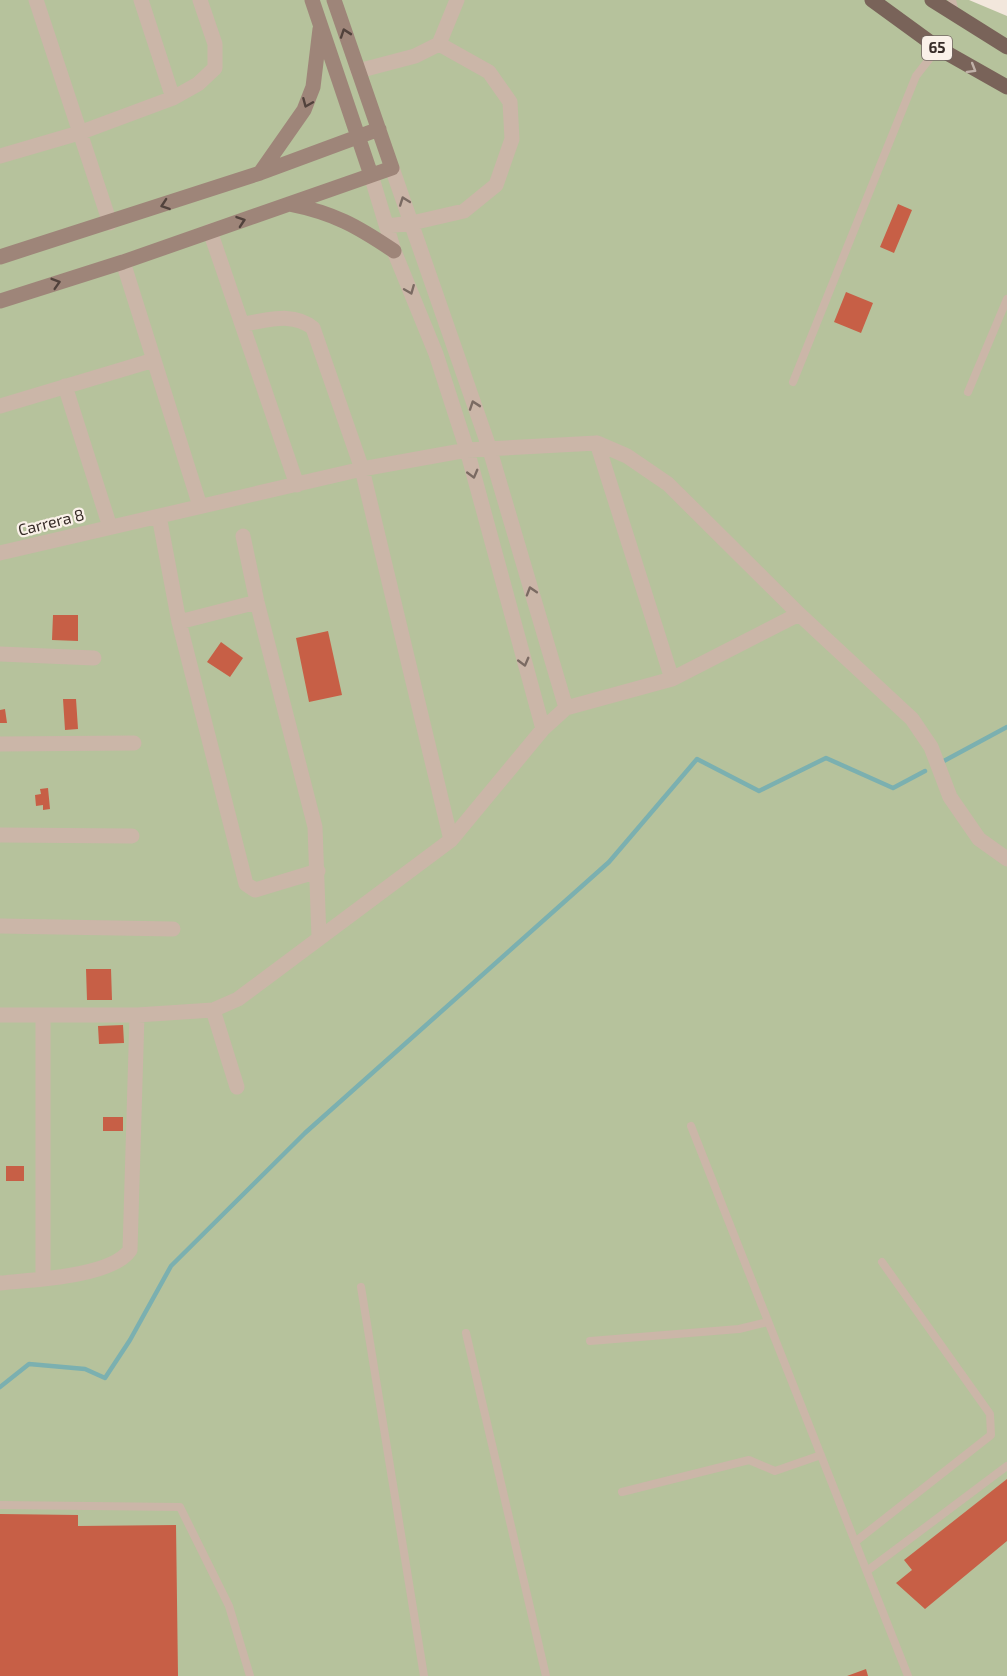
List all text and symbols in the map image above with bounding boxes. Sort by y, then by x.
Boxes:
one-way arrow [340,28,353,39]
road number: 65 [922,36,952,60]
one-way arrow [966,62,976,73]
one-way arrow [302,96,314,107]
one-way arrow [399,196,412,206]
one-way arrow [160,197,171,210]
one-way arrow [235,216,245,228]
one-way arrow [50,278,61,290]
one-way arrow [403,283,415,294]
one-way arrow [469,400,482,411]
one-way arrow [466,468,478,479]
street label: Carrera 8 [16,504,86,539]
one-way arrow [526,586,538,597]
one-way arrow [517,657,530,667]

